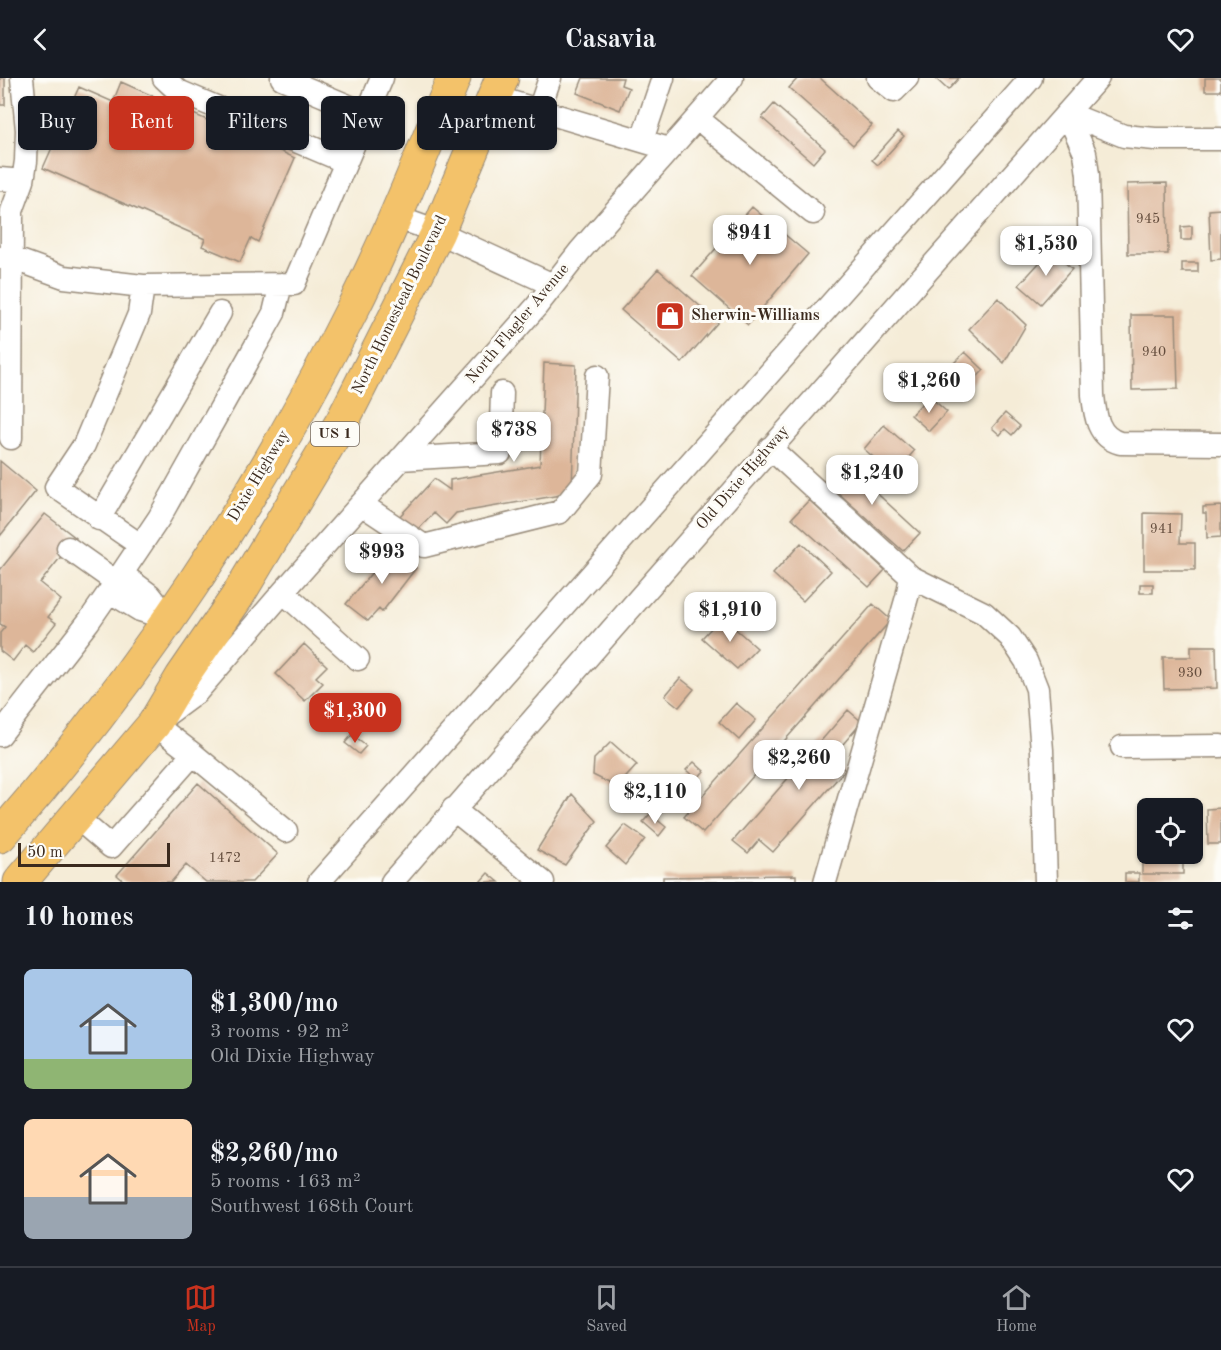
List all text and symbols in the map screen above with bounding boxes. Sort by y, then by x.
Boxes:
icon: back [24,23,57,56]
icon: heart [1164,23,1197,56]
text: Casavia [565,26,656,53]
chip: Buy [18,96,97,150]
chip: Rent [109,96,194,150]
chip: Filters [206,96,309,150]
chip: New [321,96,405,150]
chip: Apartment [417,96,557,150]
house number: 945 [1136,212,1160,226]
street label: North Homestead Boulevard [350,213,450,397]
pin: $941 [714,215,786,266]
text: $941 [727,224,773,244]
pin: $1,530 [997,226,1095,277]
text: $1,530 [1014,235,1078,255]
street label: North Flagler Avenue [463,261,573,387]
shop icon: Sherwin-Williams [654,300,686,332]
place label: Sherwin-Williams [691,308,820,324]
house number: 940 [1142,345,1166,359]
pin: $1,260 [880,363,978,414]
text: $1,260 [897,372,961,392]
pin: $738 [478,412,550,463]
text: $738 [491,421,537,441]
road number: US 1 [311,422,359,446]
street label: Old Dixie Highway [694,423,793,533]
street label: Dixie Highway [225,427,293,525]
pin: $1,240 [823,455,921,506]
text: $1,240 [840,464,904,484]
house number: 941 [1150,522,1174,536]
pin: $993 [346,534,418,585]
text: $993 [359,543,405,563]
pin: $1,910 [681,592,779,643]
text: $1,910 [698,601,762,621]
house number: 930 [1178,666,1202,680]
pin: $1,300 [306,693,404,744]
text: $1,300 [323,702,387,722]
pin: $2,260 [750,740,848,791]
text: $2,260 [767,749,831,769]
pin: $2,110 [606,774,704,825]
text: $2,110 [623,783,687,803]
map controls [1137,798,1203,864]
button: locate [1137,798,1203,864]
scale bar [18,840,170,868]
text: 50 m [27,845,63,861]
house number: 1472 [209,851,241,865]
icon: filters [1164,902,1197,935]
text: 10 homes [24,905,133,931]
text: $1,300/mo [210,991,338,1017]
icon: home [72,993,144,1065]
icon: heart [1164,1013,1197,1046]
text: 3 rooms · 92 m² [210,1022,349,1042]
text: Old Dixie Highway [210,1047,375,1067]
text: $2,260/mo [210,1141,338,1167]
icon: home [72,1143,144,1215]
icon: heart [1164,1163,1197,1196]
text: 5 rooms · 163 m² [210,1172,360,1192]
text: Southwest 168th Court [210,1197,413,1217]
tab: Map [184,1281,217,1337]
tab: Saved [586,1281,627,1337]
tab: Home [996,1281,1037,1337]

